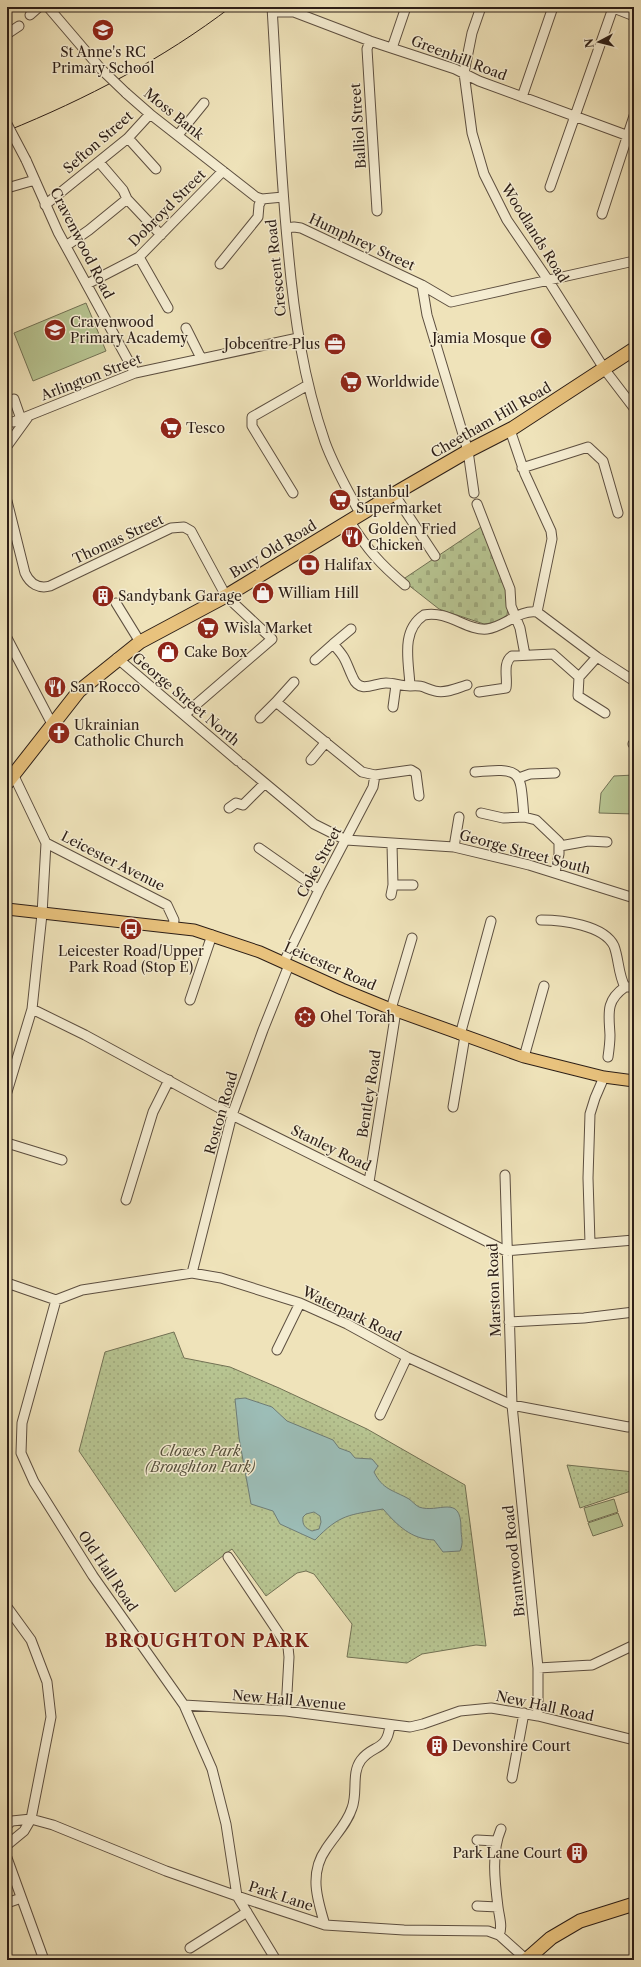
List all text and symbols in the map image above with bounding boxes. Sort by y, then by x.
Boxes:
school or university icon: St Anne's RC Primary School [90,17,116,43]
north arrow [579,22,619,62]
street label: Greenhill Road [409,31,510,85]
text: N [581,37,597,49]
place label: St Anne's RC Primary School [52,43,154,77]
street label: Balliol Street [346,82,370,169]
street label: Moss Bank [140,84,208,144]
street label: Sefton Street [59,107,137,177]
street label: Dobroyd Street [125,166,209,250]
street label: Woodlands Road [497,179,573,286]
street label: Cravenwood Road [46,184,118,302]
street label: Humphrey Street [306,210,418,274]
street label: Crescent Road [262,218,290,318]
place label: Cravenwood Primary Academy [70,313,188,347]
school or university icon: Cravenwood Primary Academy [42,317,68,343]
mosque icon: Jamia Mosque [528,325,554,351]
place label: Jamia Mosque [430,329,526,347]
office icon: Jobcentre Plus [322,331,348,357]
place label: Jobcentre Plus [222,335,320,353]
street label: Arlington Street [37,349,144,405]
supermarket icon: Worldwide [338,369,364,395]
place label: Worldwide [365,373,440,391]
street label: Cheetham Hill Road [428,378,555,462]
supermarket icon: Tesco [158,415,184,441]
place label: Tesco [186,419,225,437]
place label: Istanbul Supermarket [356,483,442,517]
supermarket icon: Istanbul Supermarket [327,487,353,513]
street label: Thomas Street [70,510,166,568]
street label: Bury Old Road [226,516,320,582]
place label: Golden Fried Chicken [368,520,457,554]
restaurant icon: Golden Fried Chicken [339,524,365,550]
bank icon: Halifax [296,552,322,578]
place label: Halifax [324,556,373,574]
shop icon: William Hill [250,580,276,606]
building icon: Sandybank Garage [90,583,116,609]
place label: William Hill [277,584,359,602]
place label: Sandybank Garage [118,587,242,605]
supermarket icon: Wisla Market [195,615,221,641]
place label: Wisla Market [223,619,312,637]
shop icon: Cake Box [155,639,181,665]
place label: Cake Box [184,643,248,661]
street label: George Street North [128,649,244,750]
restaurant icon: San Rocco [42,674,68,700]
place label: San Rocco [70,678,140,696]
place label: Ukrainian Catholic Church [74,716,184,750]
church icon: Ukrainian Catholic Church [46,720,72,746]
street label: Coke Street [293,823,345,901]
street label: George Street South [457,826,593,878]
street label: Leicester Avenue [58,827,168,895]
bus stop icon: Leicester Road/Upper Park Road (Stop E) [118,916,144,942]
street label: Leicester Road [281,938,379,995]
place label: Leicester Road/Upper Park Road (Stop E) [58,942,204,976]
synagogue icon: Ohel Torah [292,1004,318,1030]
place label: Ohel Torah [320,1008,396,1026]
street label: Bentley Road [353,1048,385,1139]
street label: Roston Road [201,1069,242,1157]
street label: Stanley Road [288,1121,374,1175]
street label: Marston Road [483,1242,505,1337]
street label: Waterpark Road [299,1282,405,1346]
park label: Clowes Park (Broughton Park) [144,1442,256,1476]
street label: Brantwood Road [499,1504,529,1618]
street label: Old Hall Road [74,1527,142,1615]
district label: BROUGHTON PARK [104,1630,310,1652]
street label: New Hall Avenue [231,1686,347,1714]
street label: New Hall Road [494,1687,596,1725]
building icon: Devonshire Court [424,1733,450,1759]
place label: Devonshire Court [452,1737,571,1755]
building icon: Park Lane Court [564,1840,590,1866]
place label: Park Lane Court [452,1844,562,1862]
street label: Park Lane [246,1877,316,1915]

